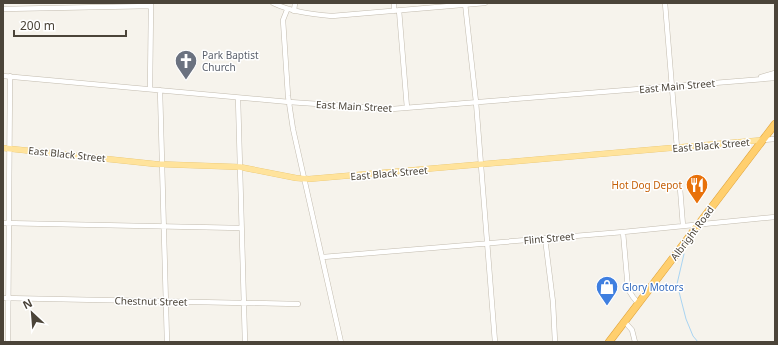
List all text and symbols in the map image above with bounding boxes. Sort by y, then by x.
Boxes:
scale bar [14,12,126,38]
text: 200 m [20,17,55,34]
church icon: Park Baptist Church [173,48,199,81]
place label: Park Baptist Church [202,48,259,74]
street label: East Main Street [638,76,716,96]
street label: East Main Street [316,97,393,115]
street label: East Black Street [672,135,751,155]
street label: East Black Street [28,143,107,165]
street label: East Black Street [350,163,429,183]
restaurant icon: Hot Dog Depot [684,172,710,205]
place label: Hot Dog Depot [611,178,682,192]
street label: Albright Road [667,203,717,263]
street label: Flint Street [523,229,575,247]
shop icon: Glory Motors [594,274,620,307]
place label: Glory Motors [622,280,684,294]
north arrow [12,293,52,333]
street label: Chestnut Street [114,293,188,309]
text: N [20,295,35,312]

